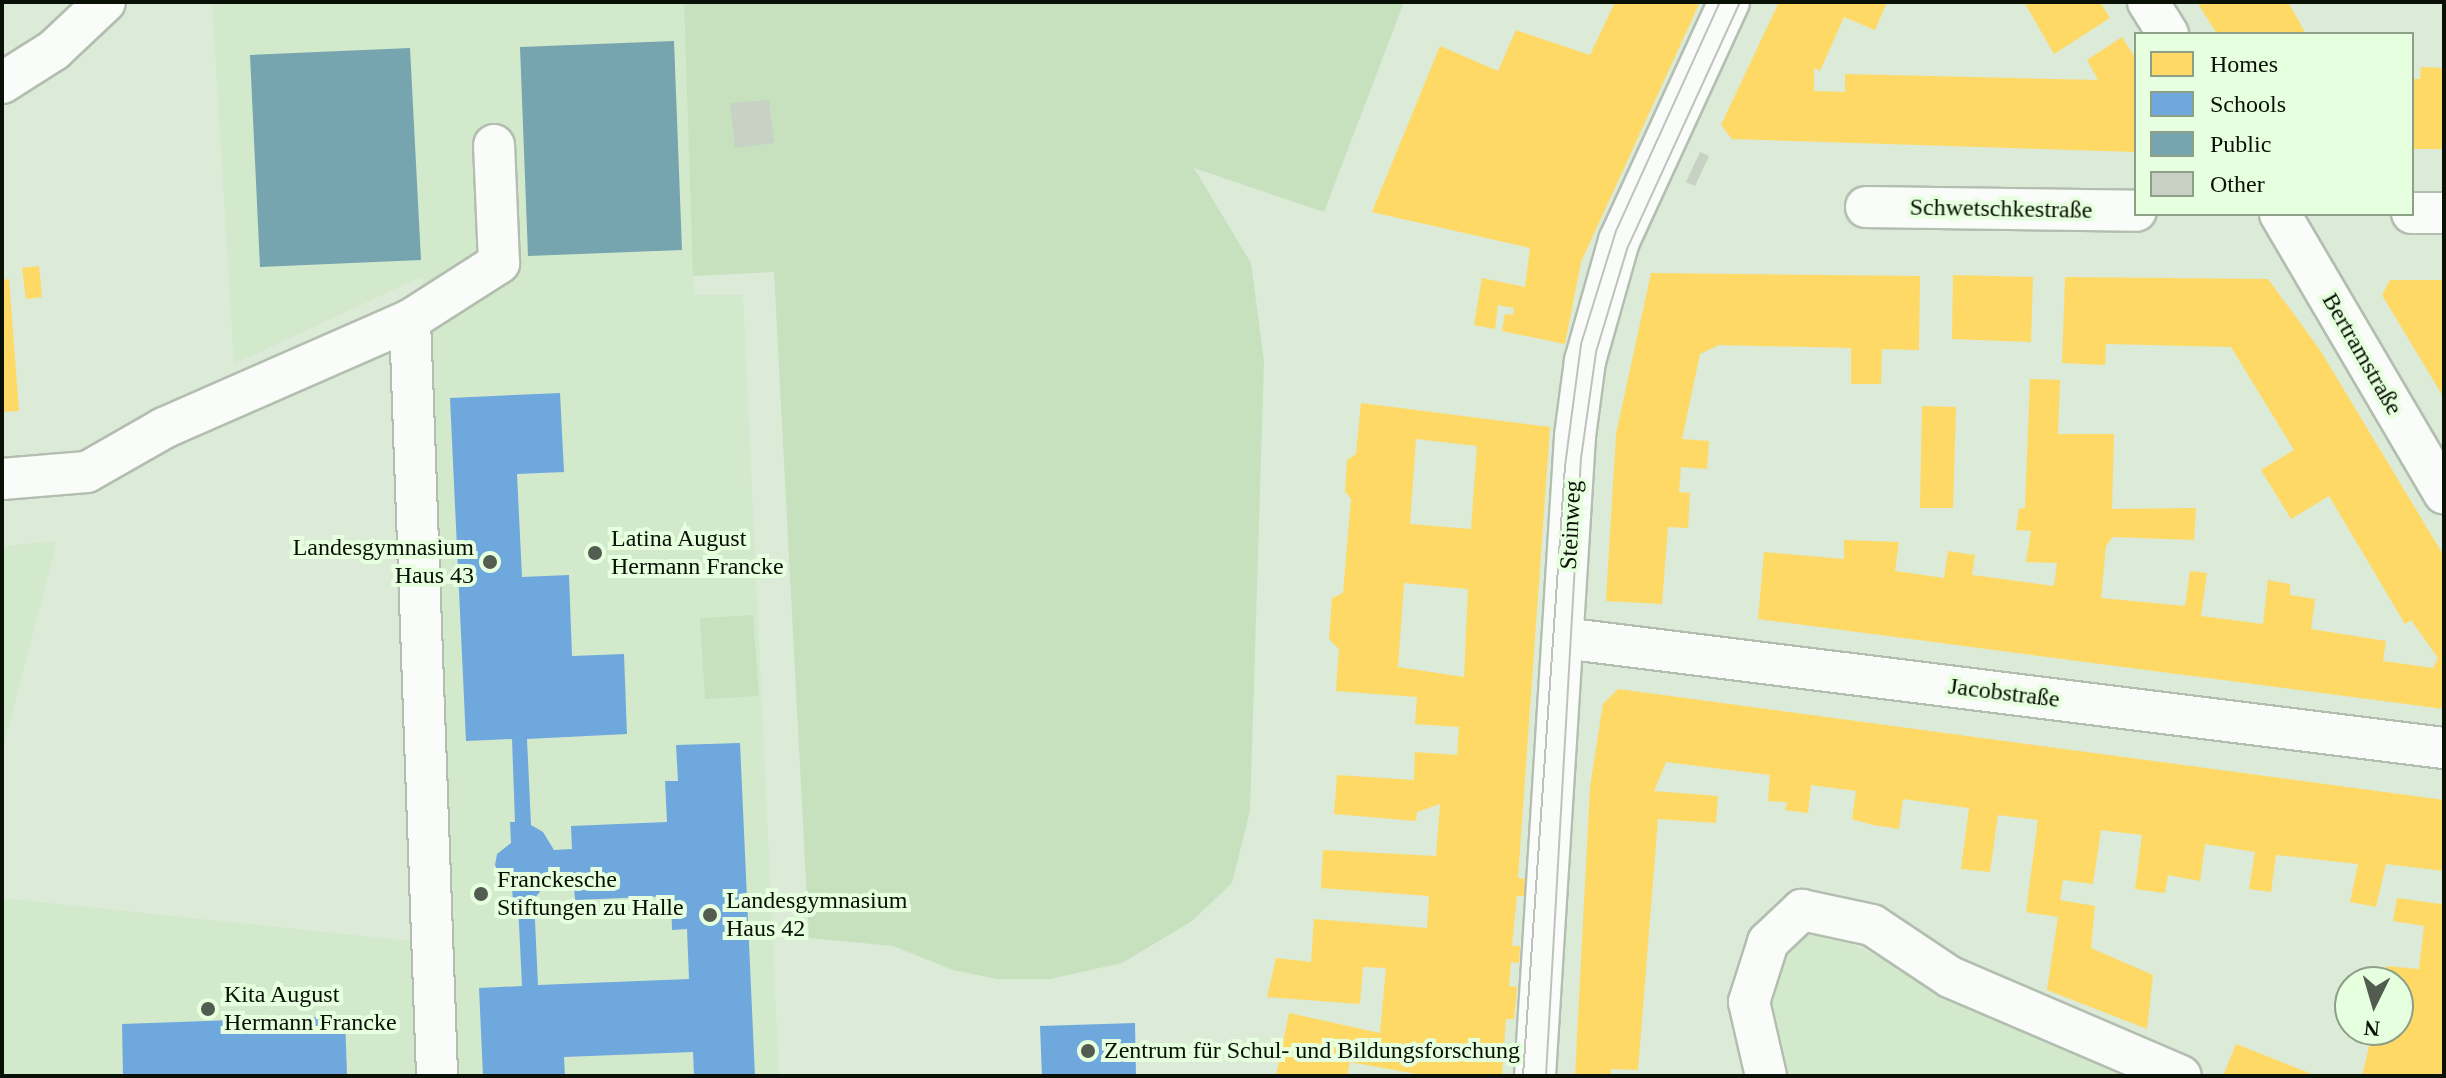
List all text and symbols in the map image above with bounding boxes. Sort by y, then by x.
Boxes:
legend [2134,32,2414,216]
text: Homes [2210,51,2278,77]
text: Schools [2210,91,2286,117]
text: Public [2210,131,2271,157]
text: Other [2210,171,2265,197]
street label: Schwetschkestraße [1909,193,2093,225]
street label: Bertramstraße [2316,288,2408,420]
street label: Steinweg [1554,480,1588,570]
place label: Latina August Hermann Francke [611,525,784,581]
place label: Landesgymnasium Haus 43 [293,534,474,590]
marker: Latina August Hermann Francke [586,544,604,562]
marker: Landesgymnasium Haus 43 [481,553,499,571]
street label: Jacobstraße [1947,672,2061,714]
place label: Franckesche Stiftungen zu Halle [497,866,684,922]
marker: Franckesche Stiftungen zu Halle [472,885,490,903]
place label: Landesgymnasium Haus 42 [726,887,907,943]
marker: Landesgymnasium Haus 42 [701,906,719,924]
north arrow [2334,966,2414,1046]
place label: Kita August Hermann Francke [224,981,397,1037]
marker: Kita August Hermann Francke [199,1000,217,1018]
text: N [2363,1015,2381,1042]
place label: Zentrum für Schul- und Bildungsforschung [1104,1037,1520,1065]
marker: Zentrum für Schul- und Bildungsforschung [1079,1042,1097,1060]

